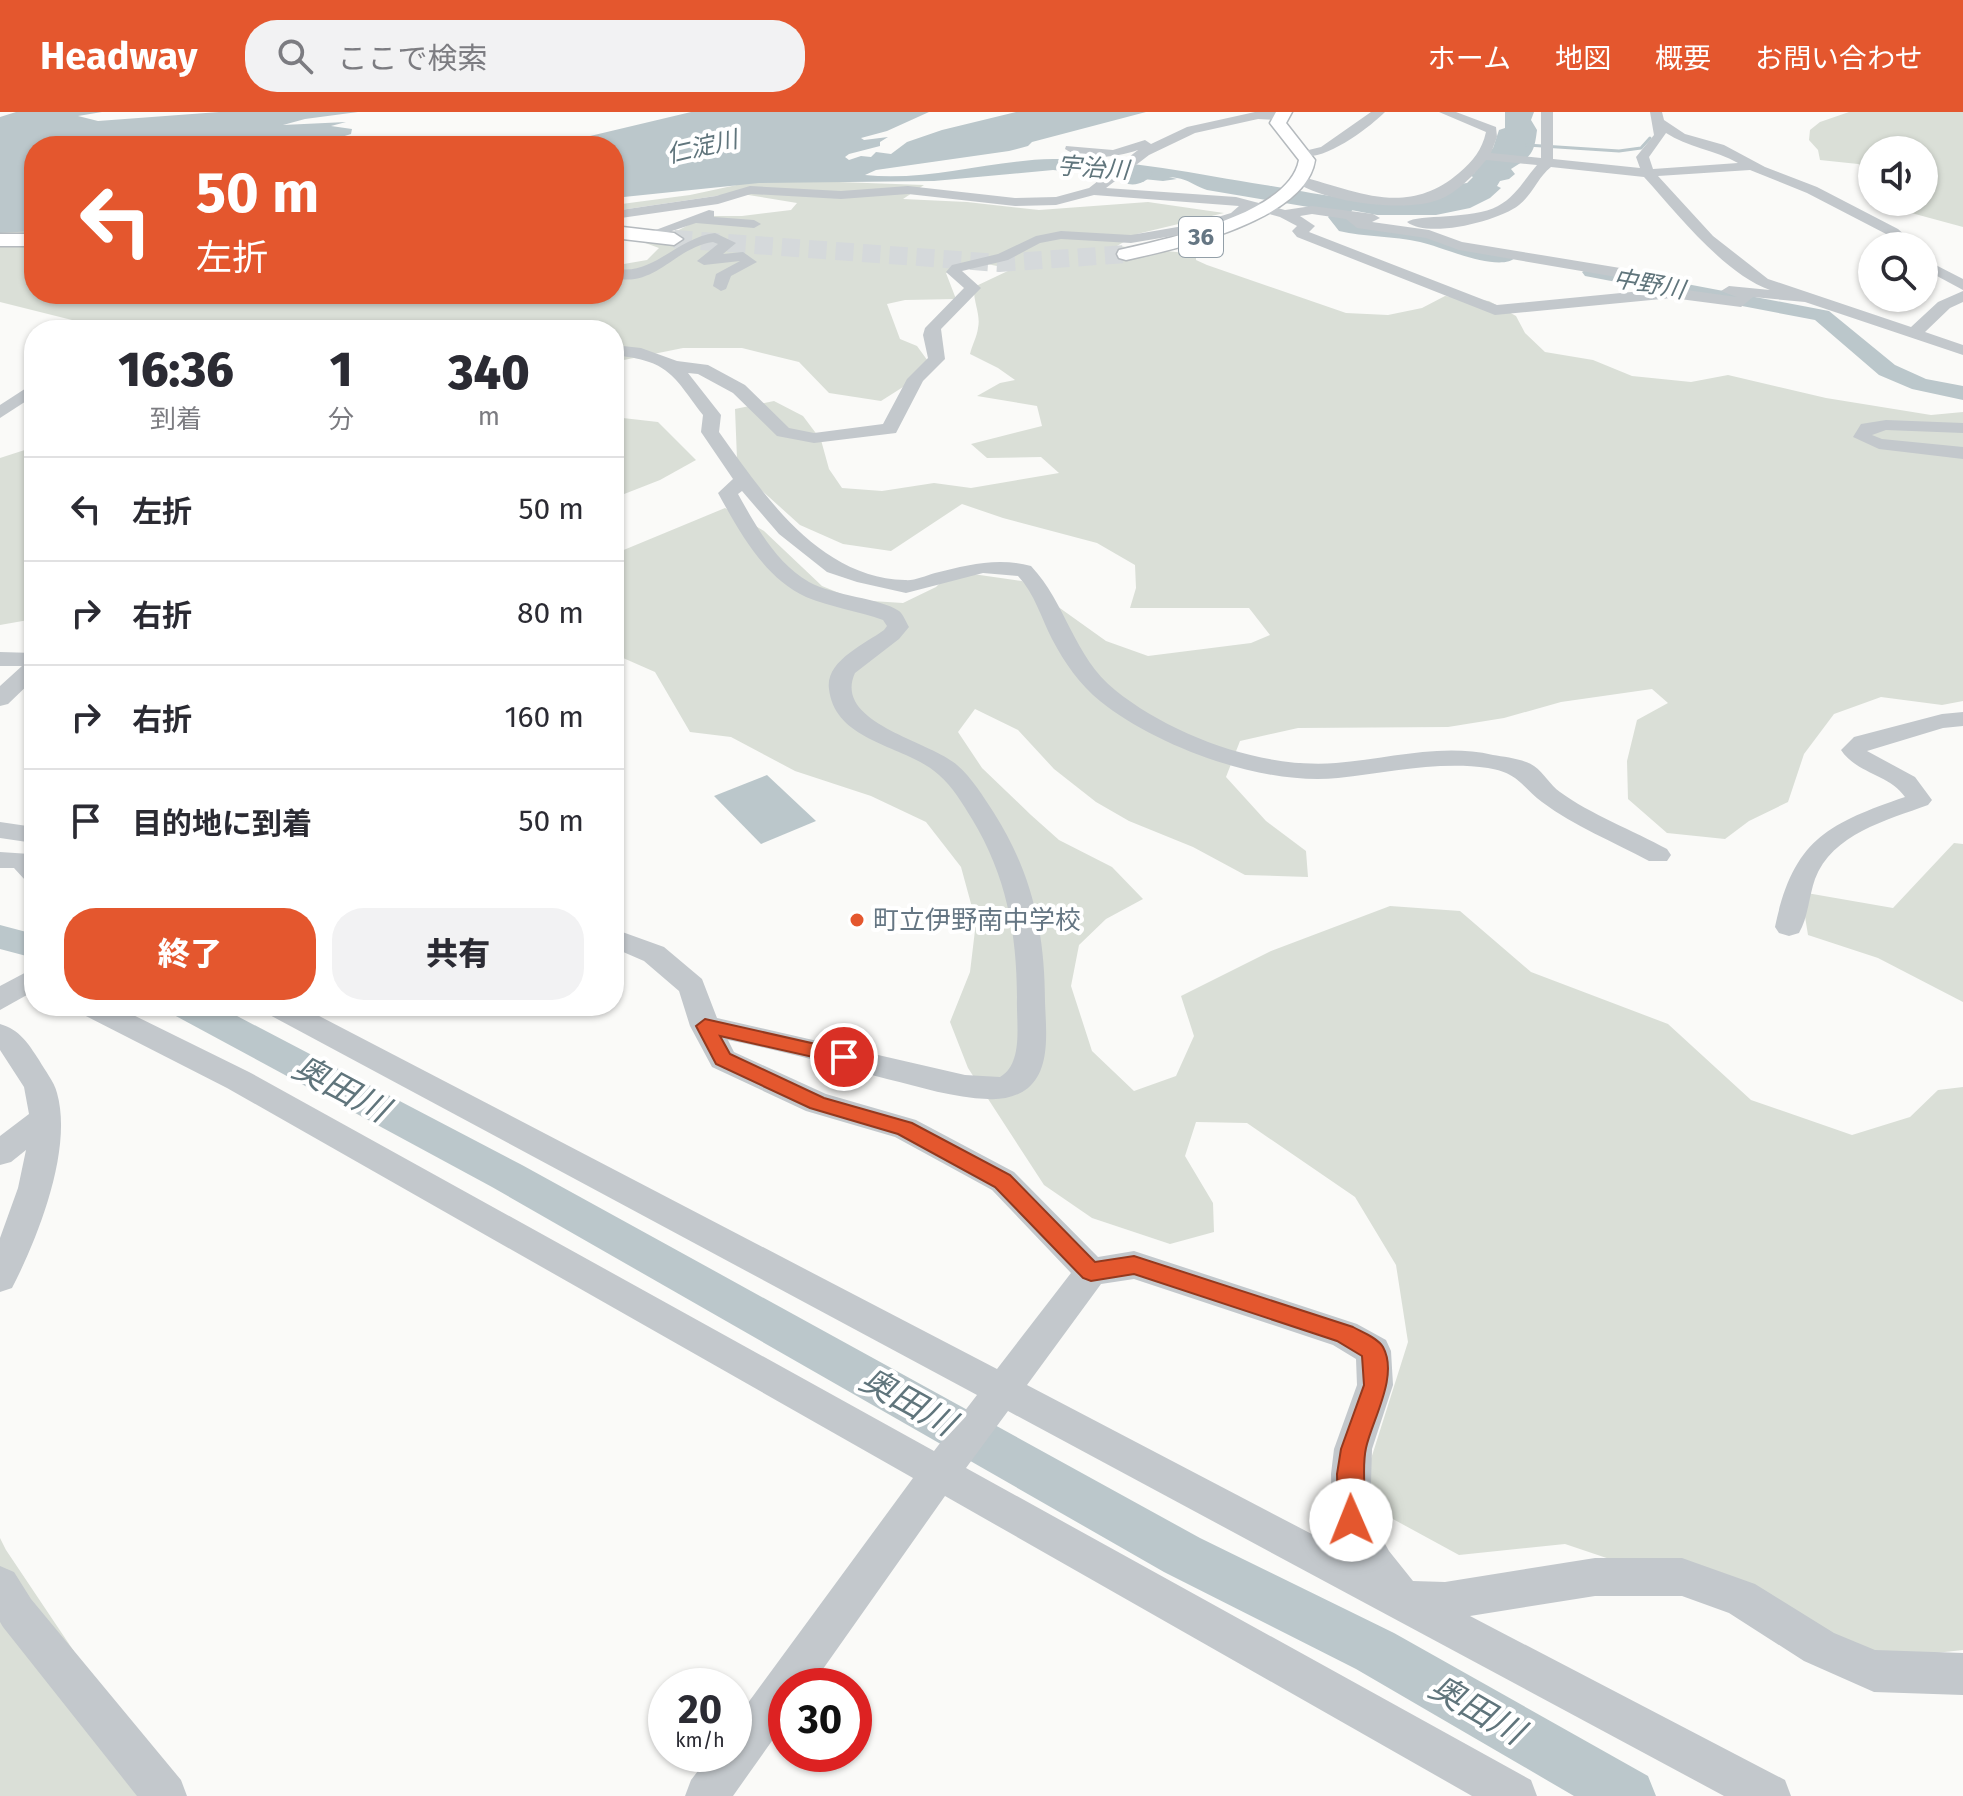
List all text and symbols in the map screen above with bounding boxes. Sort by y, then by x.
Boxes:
search box [245,20,805,92]
text: Headway [40,33,197,79]
icon: search [273,34,317,78]
text: ここで検索 [337,41,487,77]
text: ホーム [1428,42,1511,75]
text: 地図 [1555,42,1611,75]
text: 概要 [1655,42,1711,75]
text: お問い合わせ [1755,42,1923,75]
water label: 仁淀川 [664,125,743,169]
map controls [1858,136,1938,312]
button: sound [1858,136,1938,216]
water label: 宇治川 [1056,152,1133,185]
text: 50 m [196,160,319,227]
icon: left [64,168,168,272]
road number: 36 [1179,217,1223,257]
button: search [1858,232,1938,312]
text: 左折 [196,236,268,280]
water label: 中野川 [1611,264,1690,305]
text: 16:36 [118,341,234,399]
text: 1 [330,341,352,399]
text: 340 [448,344,530,402]
text: m [478,401,500,432]
text: 到着 [150,404,202,435]
text: 分 [328,404,354,435]
icon: left [64,487,108,531]
text: 50 m [519,491,584,527]
text: 左折 [132,494,192,530]
icon: right [64,591,108,635]
text: 80 m [517,595,584,631]
text: 右折 [132,598,192,634]
icon: right [64,695,108,739]
text: 160 m [505,699,584,735]
text: 右折 [132,702,192,738]
icon: arrive [64,799,108,843]
text: 50 m [519,803,584,839]
text: 目的地に到着 [132,806,312,842]
place label: 町立伊野南中学校 [873,905,1081,936]
button: 終了 [64,908,316,1000]
button: 共有 [332,908,584,1000]
marker: 町立伊野南中学校 [848,911,866,929]
pin [810,1023,878,1091]
icon: arrive [822,1035,866,1079]
water label: 奥田川 [286,1046,398,1132]
water label: 奥田川 [853,1359,965,1446]
position arrow [1309,1478,1393,1562]
water label: 奥田川 [1422,1666,1534,1754]
speed limit sign: 30 [768,1668,872,1772]
text: 20 [678,1686,722,1734]
text: km/h [675,1728,725,1752]

